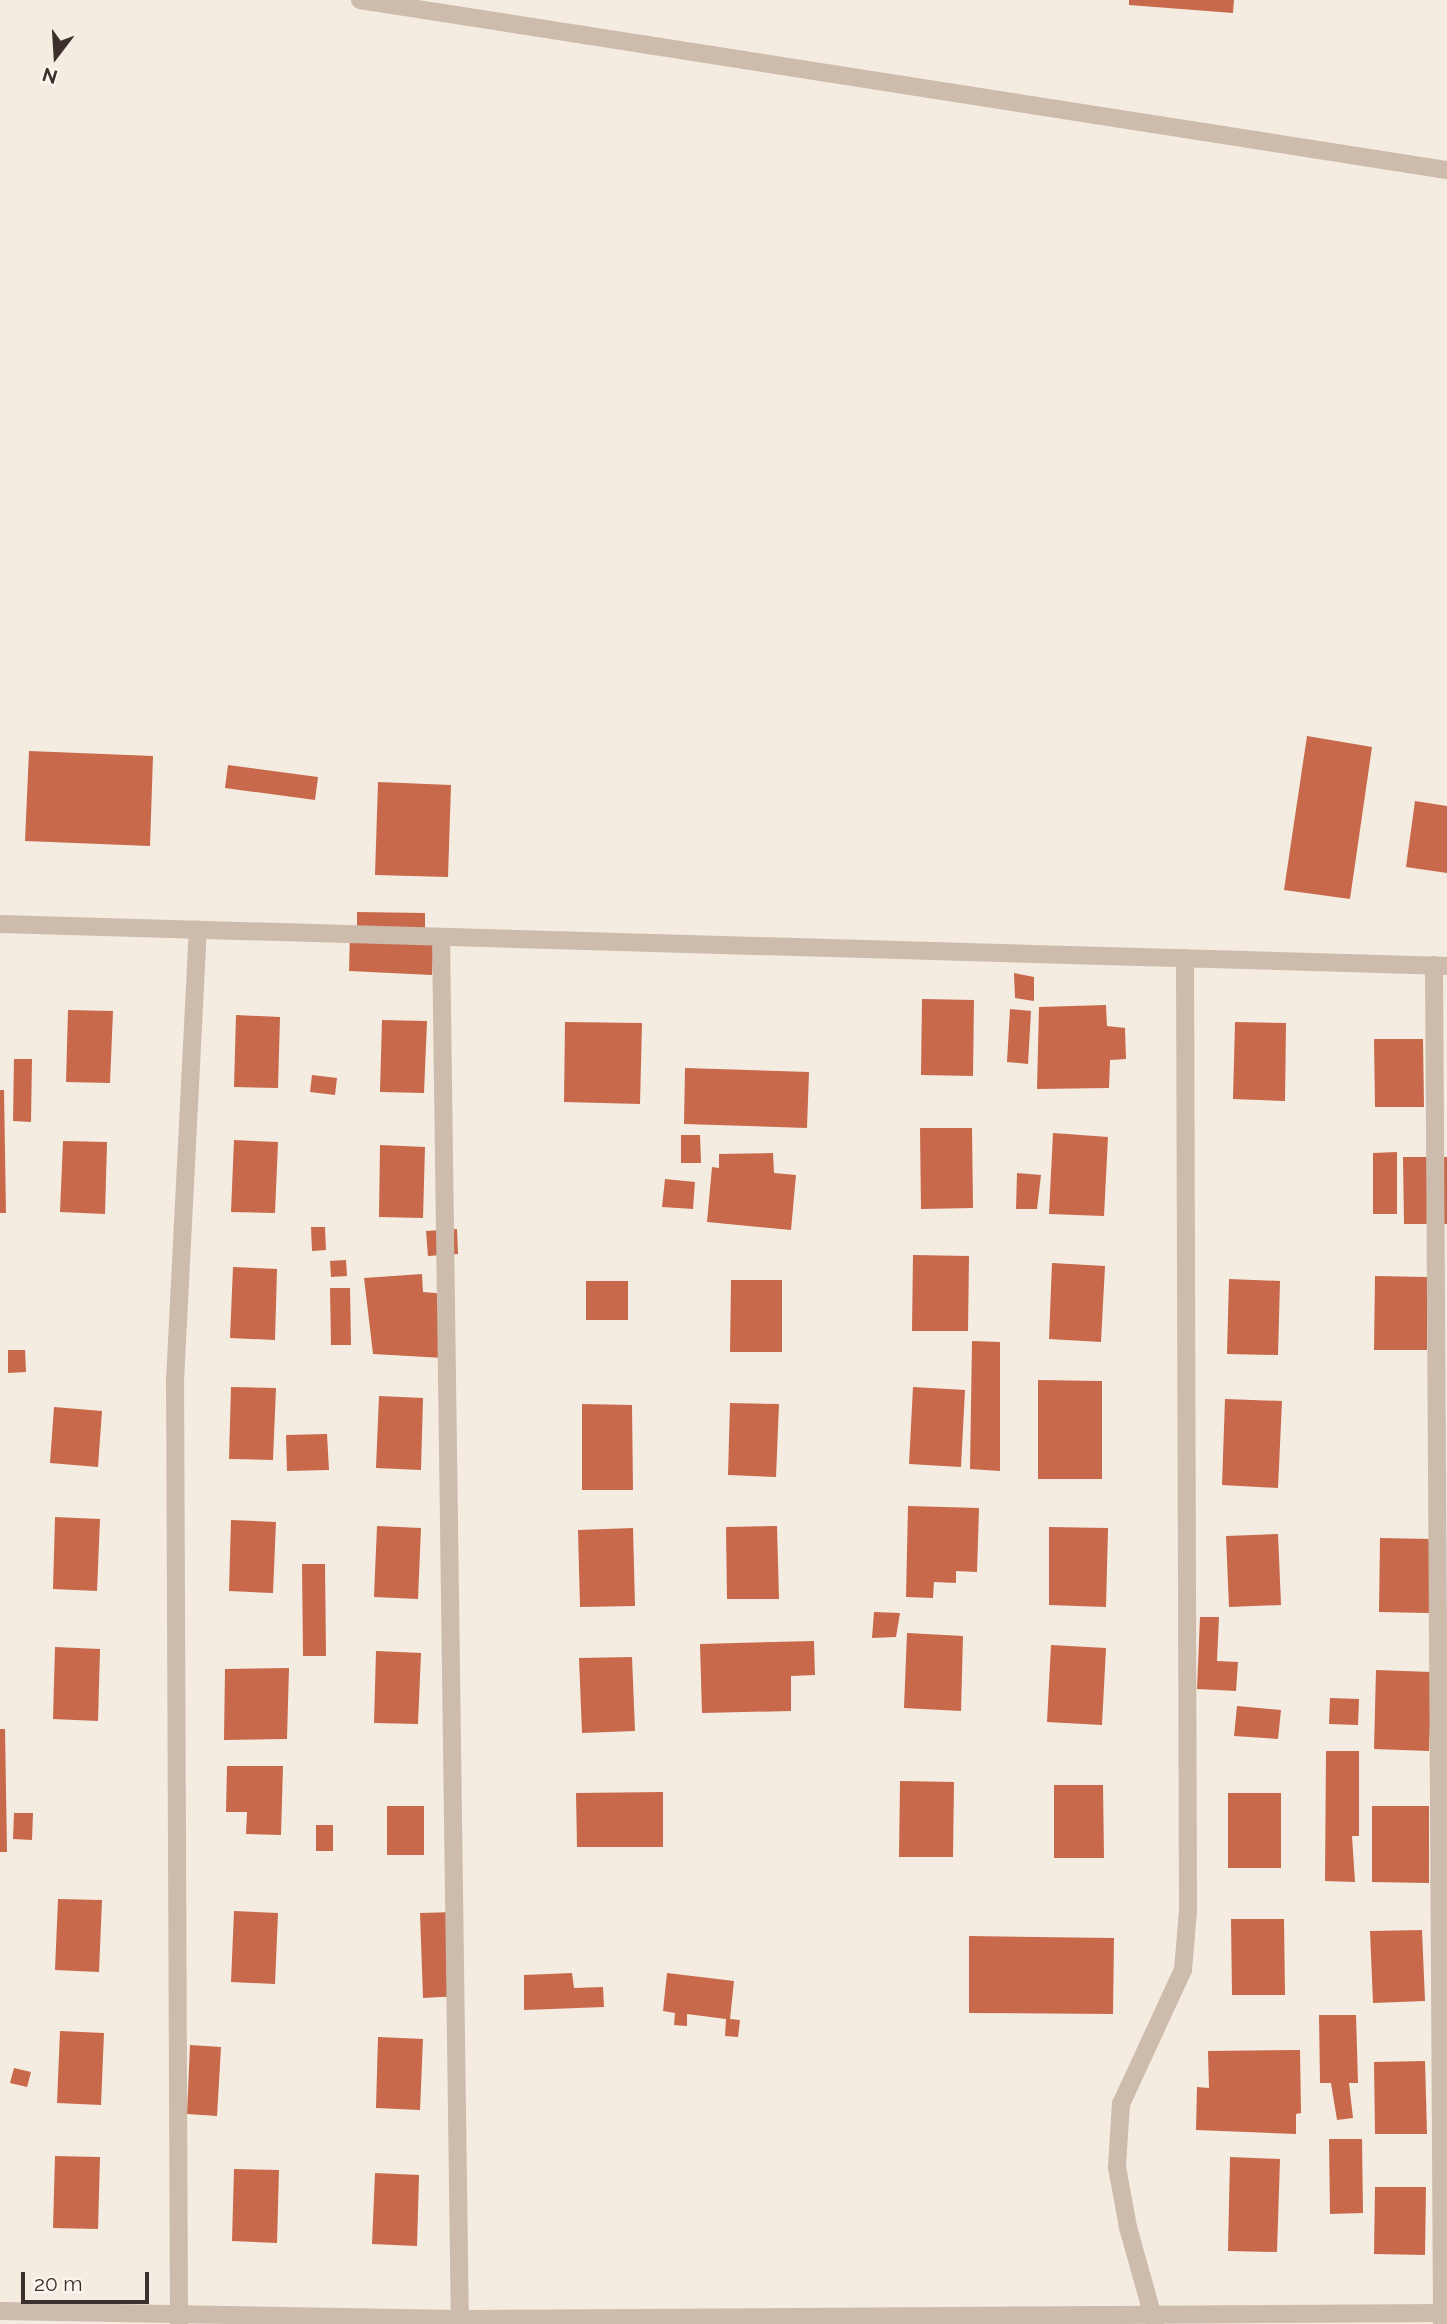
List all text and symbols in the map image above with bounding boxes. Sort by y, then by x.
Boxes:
north arrow [21,21,91,91]
text: N [40,63,60,89]
scale bar [24,2258,152,2302]
text: 20 m [34,2271,82,2296]

